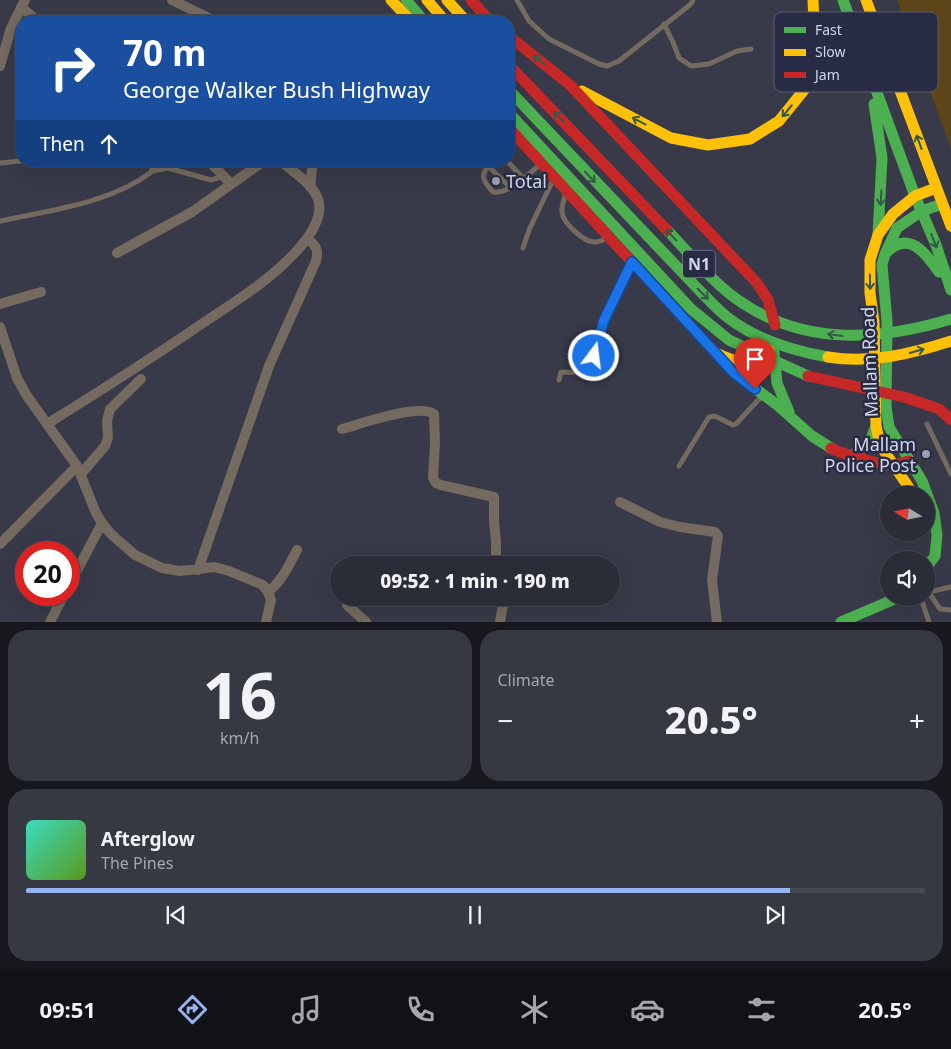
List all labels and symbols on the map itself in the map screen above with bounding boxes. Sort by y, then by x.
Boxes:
legend [774,12,938,92]
text: Fast [815,20,842,39]
text: Slow [815,42,846,61]
one-way arrow [533,55,546,66]
text: Jam [813,65,840,84]
one-way arrow [781,104,792,117]
one-way arrow [553,111,565,124]
one-way arrow [632,116,647,126]
one-way arrow [914,135,923,151]
place label: Total [506,169,547,193]
one-way arrow [584,170,596,183]
marker: Total [490,175,502,187]
one-way arrow [876,190,885,206]
one-way arrow [665,228,677,241]
one-way arrow [930,233,939,248]
road number: N1 [683,250,715,278]
one-way arrow [865,274,875,290]
one-way arrow [697,288,709,300]
street label: Mallam Road [855,306,883,418]
position arrow [567,329,619,381]
one-way arrow [827,330,843,340]
pin [734,338,776,389]
one-way arrow [908,346,924,356]
place label: Mallam Police Post [825,432,916,477]
marker: Mallam Police Post [920,448,932,460]
north arrow [880,486,935,541]
speed limit sign: 20 [15,541,80,606]

